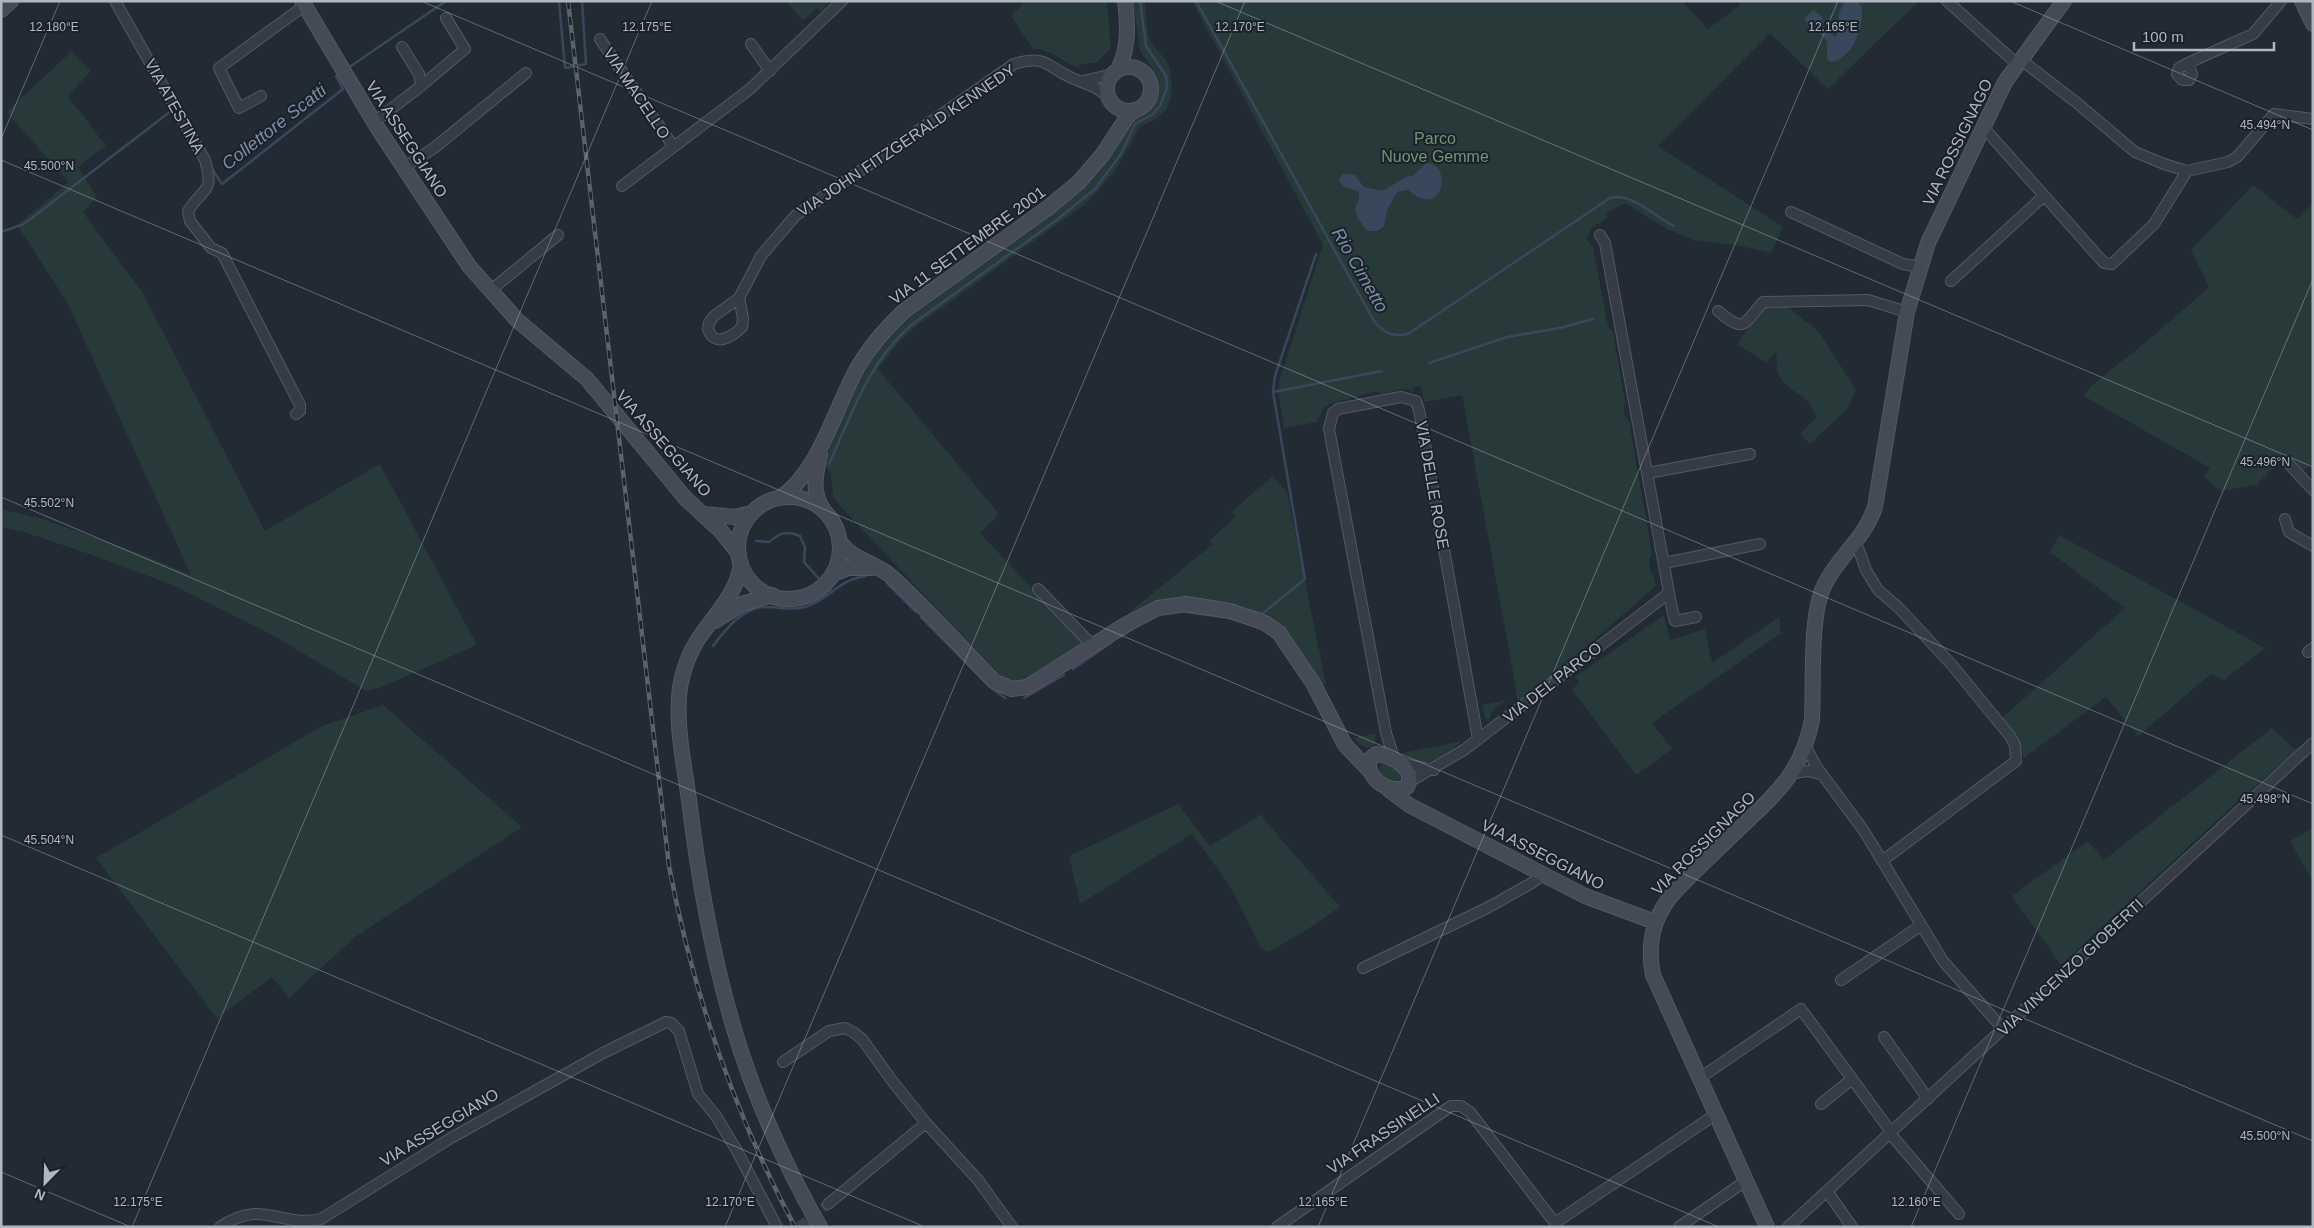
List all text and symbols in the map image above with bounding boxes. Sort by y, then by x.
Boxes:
text: 12.180°E [29,20,79,34]
text: 12.175°E [622,20,672,34]
text: 12.170°E [1215,20,1265,34]
text: 12.165°E [1808,20,1858,34]
scale bar [2134,20,2274,52]
text: 100 m [2142,28,2184,45]
street label: VIA MACELLO [600,45,673,142]
street label: VIA ATESTINA [142,56,208,157]
street label: VIA JOHN FITZGERALD KENNEDY [794,61,1019,220]
street label: VIA ROSSIGNAGO [1919,76,1995,208]
street label: VIA ASSEGGIANO [363,78,451,201]
water label: Collettore Scatti [218,79,331,174]
text: 45.494°N [2240,118,2290,132]
park label: Parco Nuove Gemme [1381,130,1489,165]
text: 45.500°N [24,159,74,173]
street label: VIA 11 SETTEMBRE 2001 [886,183,1049,308]
water label: Rio Cimetto [1328,224,1392,316]
street label: VIA ASSEGGIANO [613,387,714,500]
street label: VIA DELLE ROSE [1413,420,1452,550]
text: 45.496°N [2240,455,2290,469]
text: 45.502°N [24,496,74,510]
street label: VIA DEL PARCO [1500,639,1605,726]
street label: VIA ROSSIGNAGO [1648,788,1758,898]
text: 45.498°N [2240,792,2290,806]
street label: VIA ASSEGGIANO [1479,816,1607,893]
text: 45.504°N [24,833,74,847]
street label: VIA VINCENZO GIOBERTI [1994,895,2147,1039]
street label: VIA ASSEGGIANO [377,1085,502,1170]
street label: VIA FRASSINELLI [1324,1090,1443,1177]
text: 45.500°N [2240,1129,2290,1143]
north arrow [20,1158,70,1208]
text: N [32,1186,48,1204]
text: 12.175°E [113,1195,163,1209]
text: 12.170°E [705,1195,755,1209]
text: 12.165°E [1298,1195,1348,1209]
text: 12.160°E [1891,1195,1941,1209]

